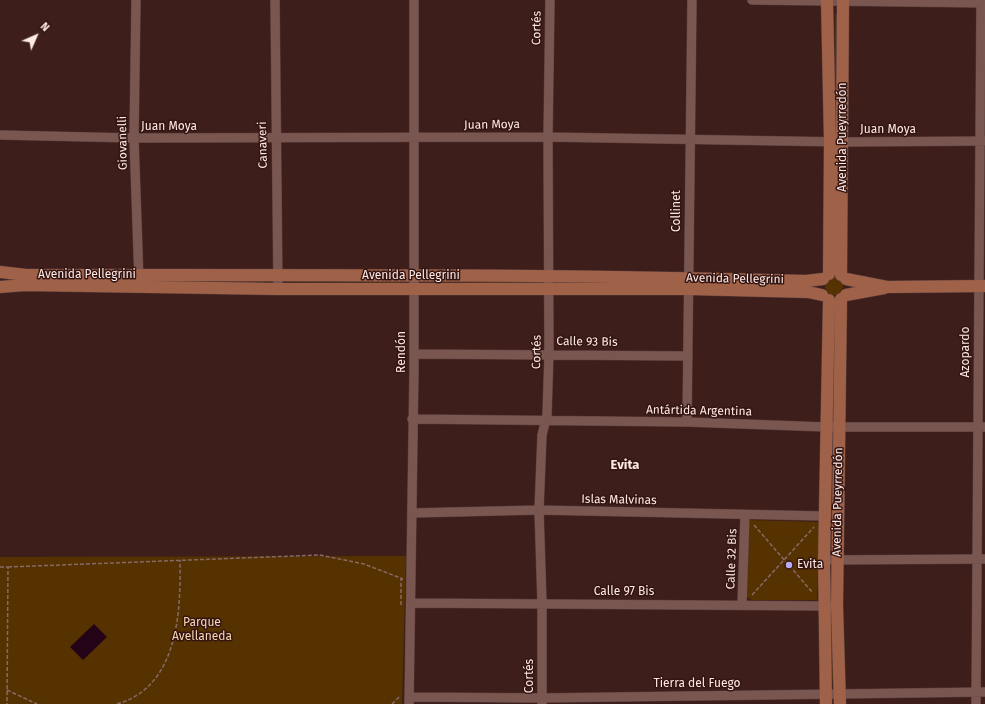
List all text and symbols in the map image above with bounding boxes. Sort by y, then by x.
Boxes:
street label: Cortés [530,11,544,45]
north arrow [16,16,56,56]
text: N [38,20,52,34]
street label: Avenida Pueyrredón [836,82,850,192]
street label: Giovanelli [115,116,131,170]
street label: Juan Moya [464,117,520,133]
street label: Juan Moya [141,120,197,134]
street label: Canaveri [255,121,271,169]
street label: Juan Moya [860,123,916,137]
street label: Collinet [670,190,684,232]
street label: Avenida Pellegrini [38,268,136,282]
street label: Avenida Pellegrini [362,269,460,283]
street label: Avenida Pellegrini [686,271,784,287]
street label: Azopardo [959,326,973,378]
street label: Rendón [395,331,409,373]
street label: Calle 93 Bis [556,334,618,350]
street label: Cortés [530,335,544,369]
street label: Antártida Argentina [646,403,752,419]
street label: Avenida Pueyrredón [830,447,846,557]
district label: Evita [611,457,639,473]
street label: Islas Malvinas [581,492,657,508]
street label: Calle 32 Bis [724,528,740,590]
place label: Evita [797,558,823,572]
marker: Evita [784,560,794,570]
street label: Calle 97 Bis [594,585,654,599]
park label: Parque Avellaneda [172,616,232,644]
street label: Cortés [523,659,537,693]
street label: Tierra del Fuego [653,677,741,691]

